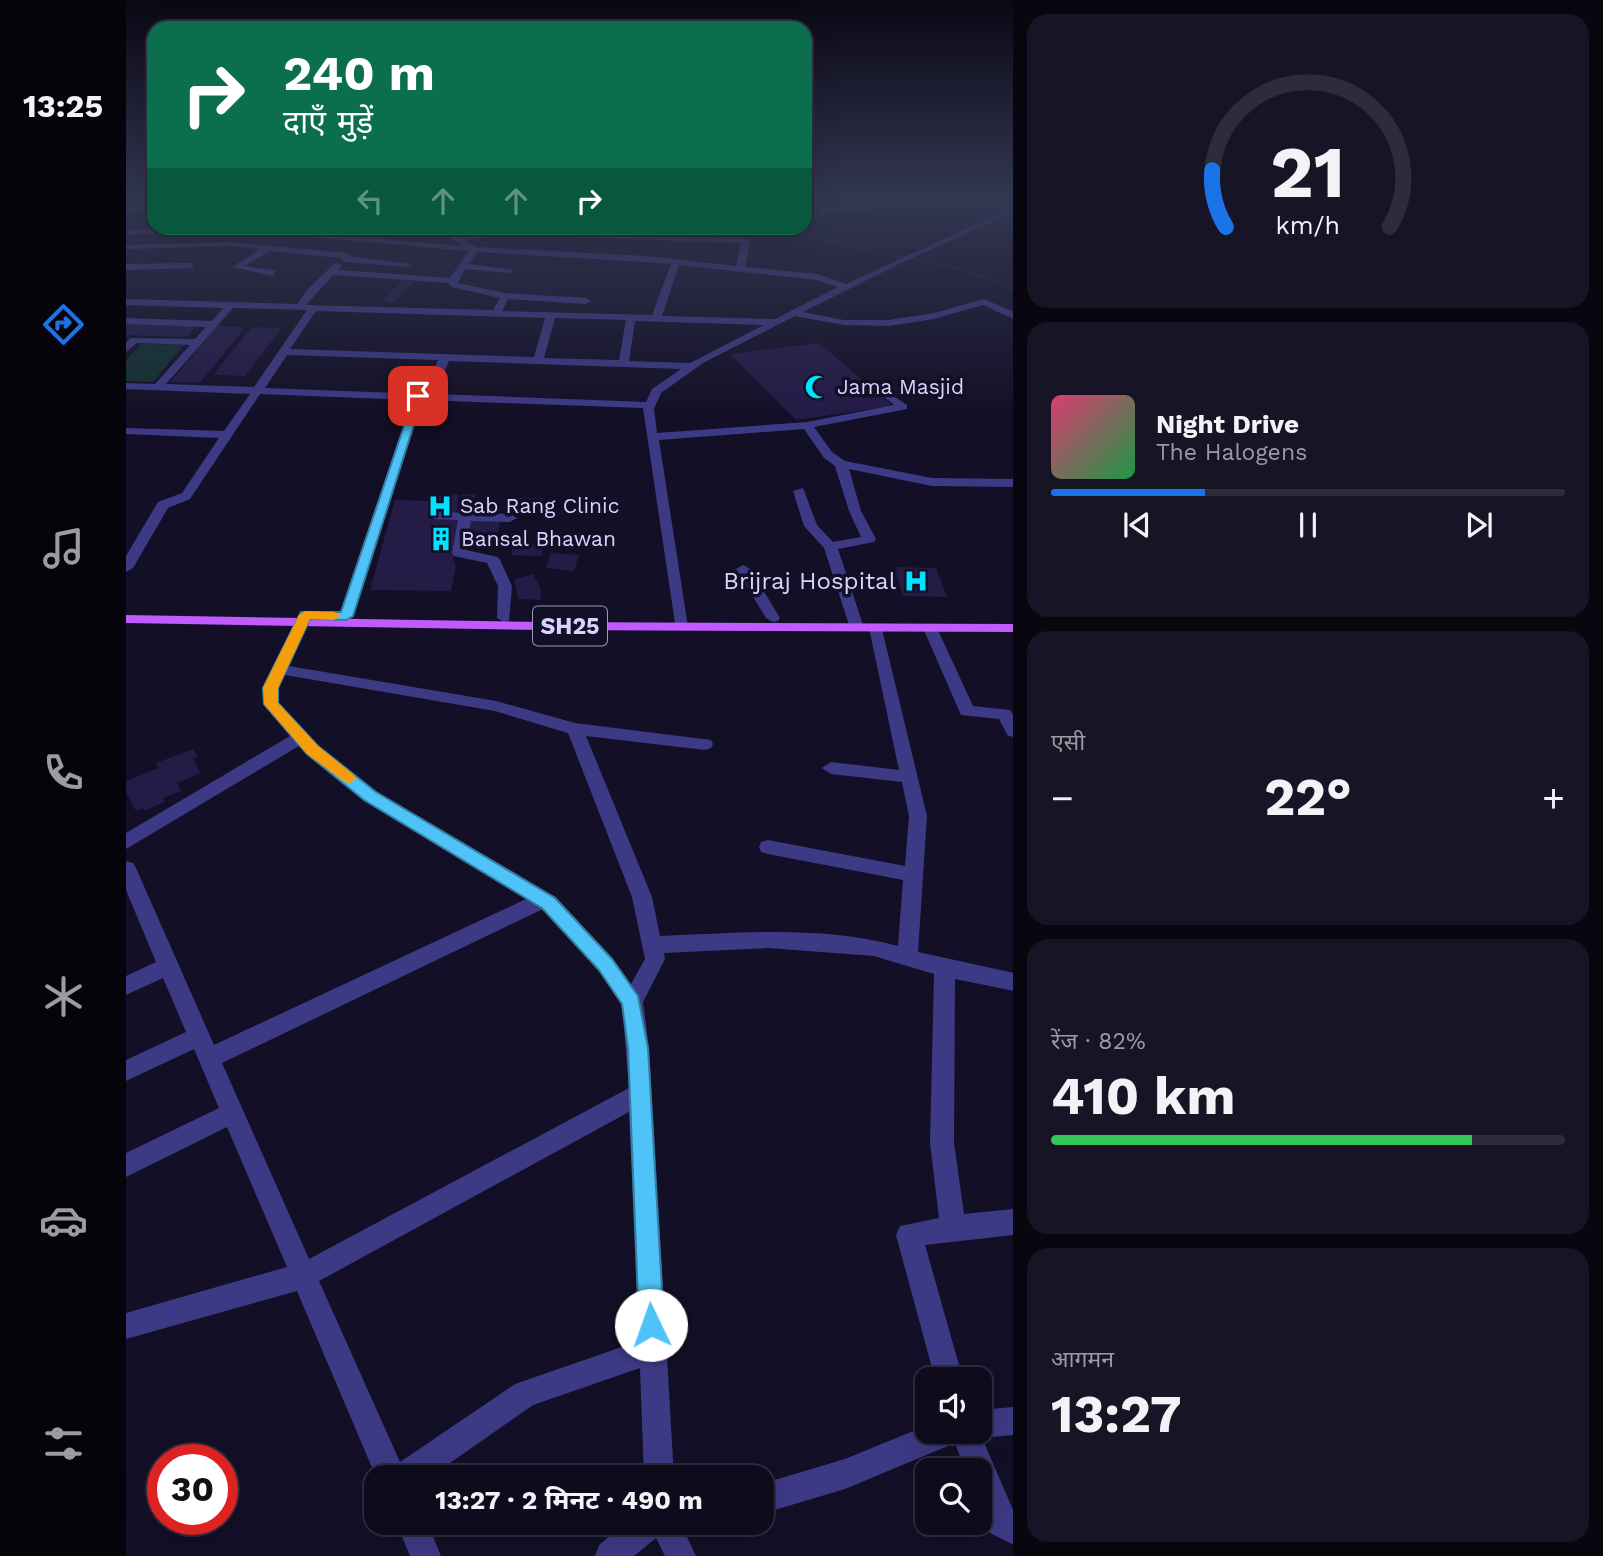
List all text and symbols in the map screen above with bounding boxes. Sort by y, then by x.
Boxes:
text: 240 m [283,44,435,102]
icon: right [168,49,259,140]
text: 13:25 [23,87,103,125]
text: दाएँ मुड़ें [283,103,373,141]
text: 21 [1271,130,1345,216]
icon: left [351,182,389,220]
icon: ahead [424,182,462,220]
icon: ahead [497,182,535,220]
icon: right [570,182,608,220]
text: km/h [1276,211,1340,240]
icon: directions [39,300,88,349]
pin [388,366,448,426]
mosque icon: Jama Masjid [803,373,831,401]
place label: Jama Masjid [837,374,964,399]
icon: arrive [399,377,437,415]
text: Night Drive [1156,409,1299,439]
text: The Halogens [1156,439,1307,466]
hospital icon: Sab Rang Clinic [426,492,454,520]
place label: Sab Rang Clinic [460,493,619,518]
icon: previous [1118,506,1156,544]
icon: pause [1289,506,1327,544]
icon: next [1460,506,1498,544]
icon: music [39,524,88,573]
building icon: Bansal Bhawan [427,525,455,553]
place label: Bansal Bhawan [461,526,616,551]
place label: Brijraj Hospital [723,567,897,595]
hospital icon: Brijraj Hospital [902,567,930,595]
road number: SH25 [533,606,607,646]
text: एसी [1051,729,1085,756]
icon: phone [39,748,88,797]
text: 22° [1264,767,1352,828]
text: − [1051,776,1074,820]
text: + [1542,776,1565,820]
icon: climate [39,972,88,1021]
text: रेंज · 82% [1051,1028,1146,1055]
text: 410 km [1051,1066,1235,1127]
icon: car [39,1196,88,1245]
position arrow [614,1288,688,1362]
text: आगमन [1051,1346,1114,1373]
map controls [915,1367,992,1535]
button: sound [915,1367,992,1444]
text: 13:27 [1051,1384,1182,1445]
icon: filters [39,1419,88,1468]
speed limit sign: 30 [147,1444,238,1535]
button: search [915,1458,992,1535]
text: 13:27 · 2 मिनट · 490 m [435,1485,703,1515]

